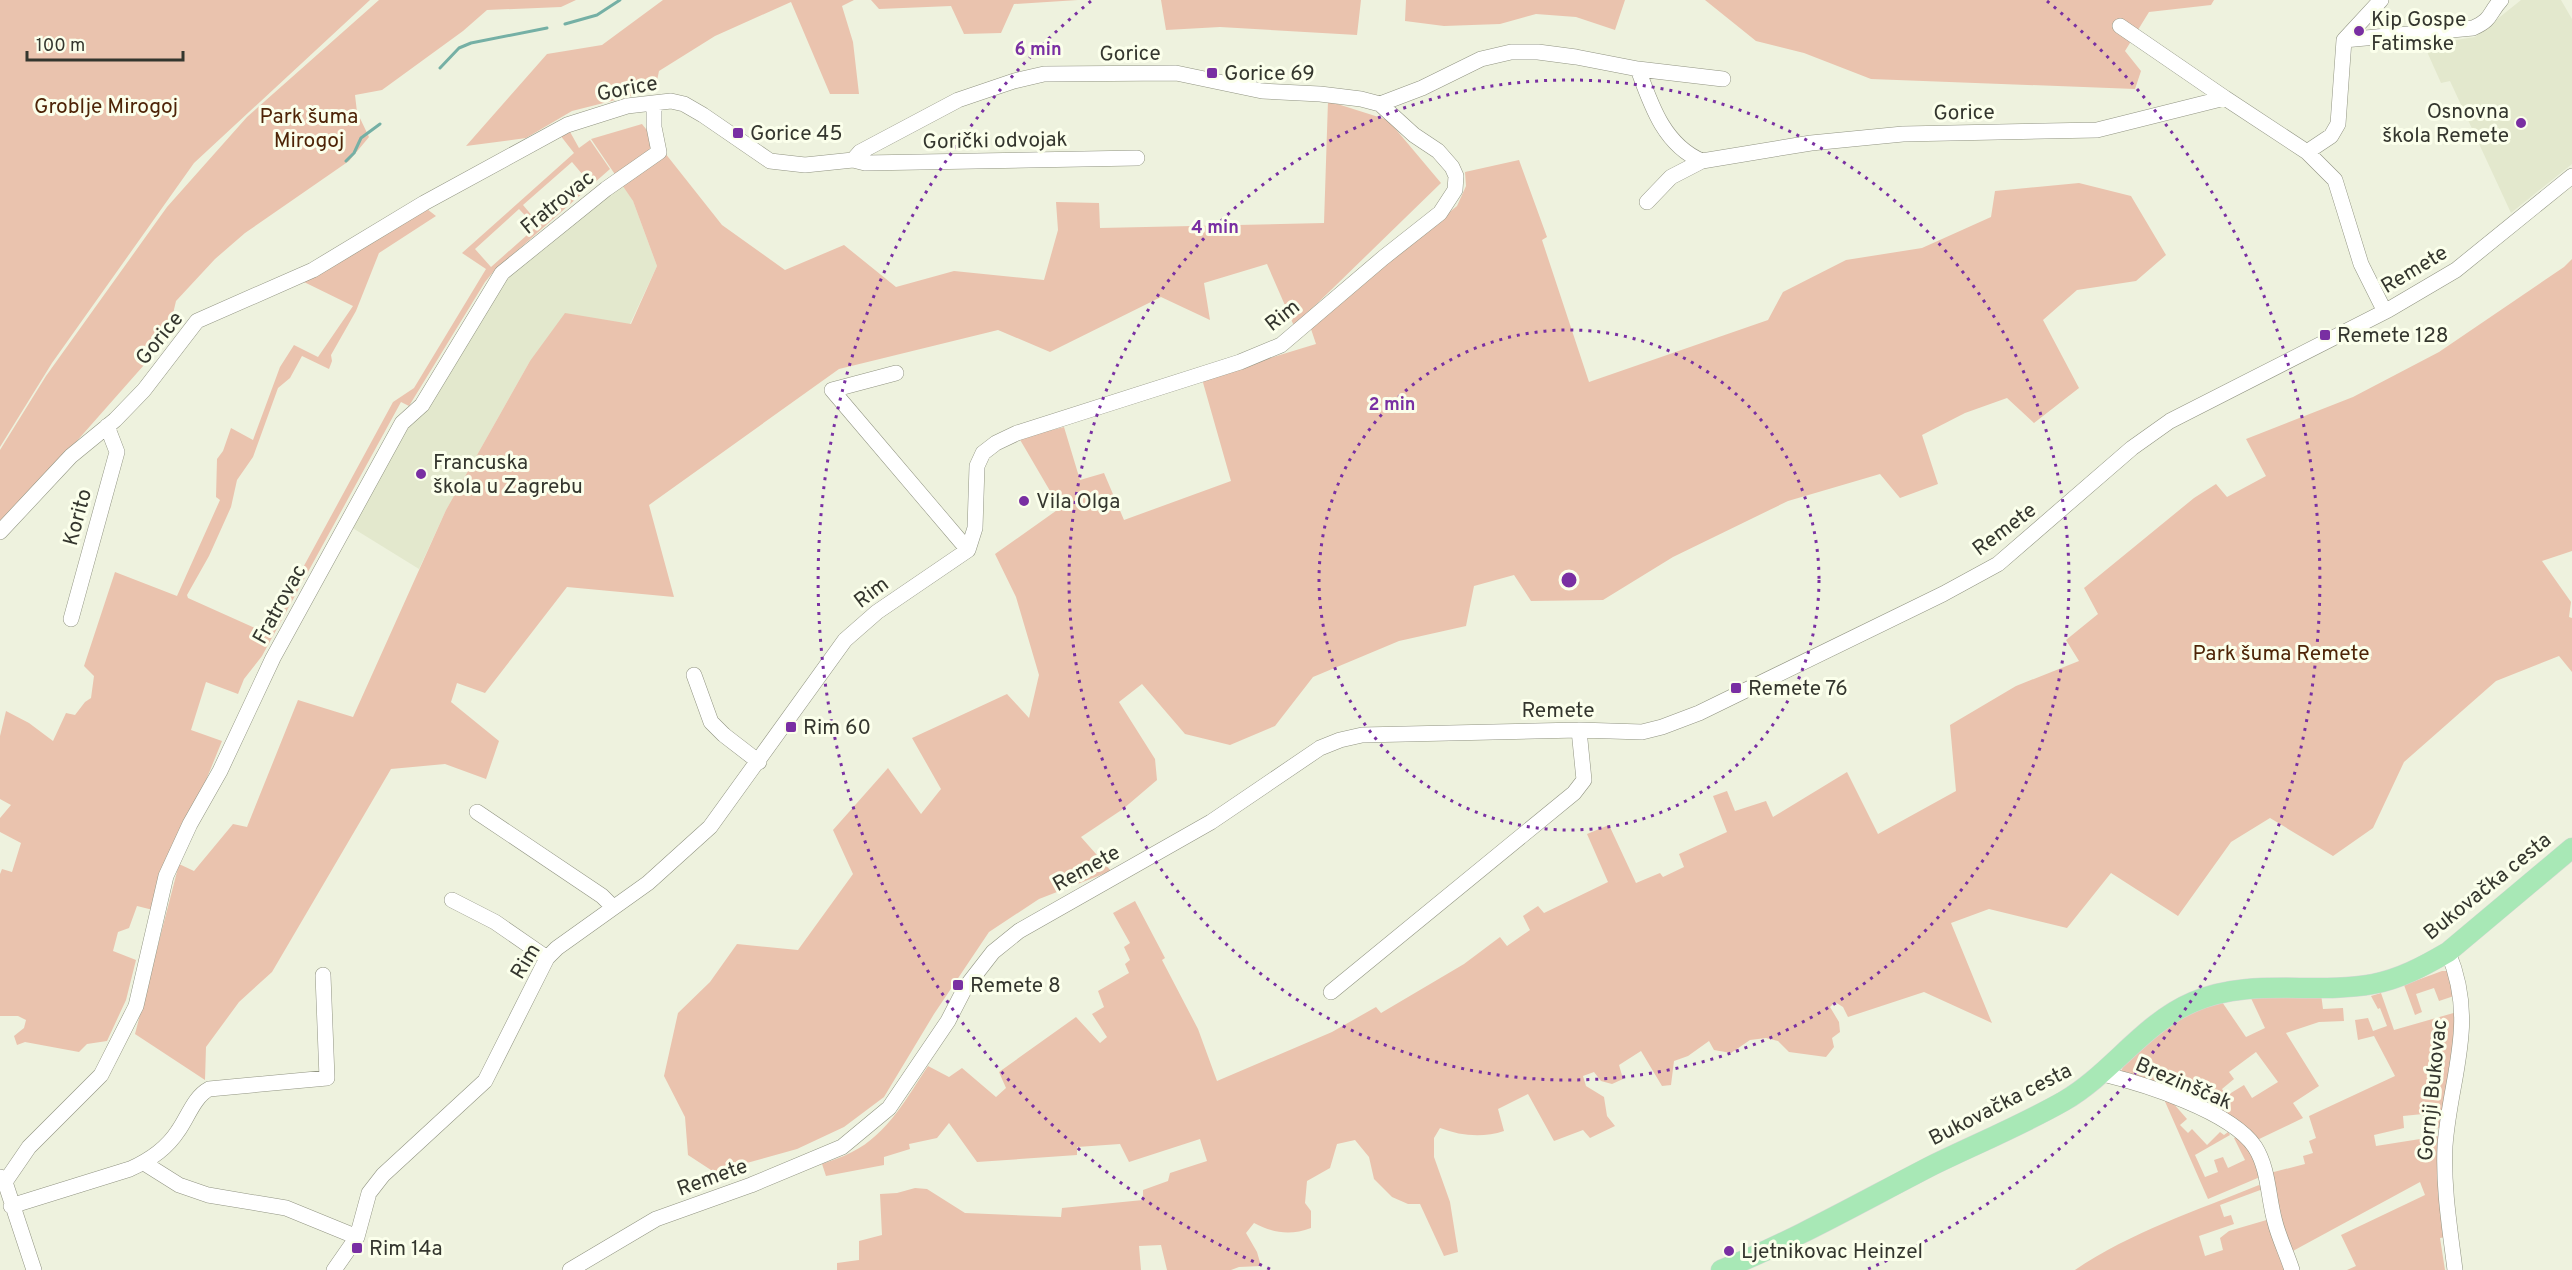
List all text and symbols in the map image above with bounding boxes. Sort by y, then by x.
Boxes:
place label: Kip Gospe Fatimske [2371,7,2466,58]
scale bar [27,24,183,62]
marker: Kip Gospe Fatimske [2352,24,2366,38]
text: 100 m [36,35,85,58]
text: 6 min [1014,39,1062,62]
street label: Gorice [1099,40,1161,69]
place label: Gorice 69 [1224,61,1315,88]
marker: Gorice 69 [1205,66,1219,80]
street label: Gorice [595,70,660,109]
park label: Groblje Mirogoj [34,94,178,121]
street label: Gorice [1933,99,1995,128]
place label: Osnovna škola Remete [2382,99,2509,150]
park label: Park šuma Mirogoj [260,104,358,155]
marker: Osnovna škola Remete [2514,116,2528,130]
place label: Gorice 45 [750,121,842,148]
marker: Gorice 45 [731,126,745,140]
street label: Gorički odvojak [922,127,1068,156]
street label: Fratrovac [516,165,600,241]
text: 4 min [1191,217,1239,240]
street label: Remete [2376,240,2453,301]
street label: Rim [1260,294,1306,338]
street label: Gorice [130,307,190,371]
place label: Remete 128 [2337,323,2449,350]
marker: Remete 128 [2318,328,2332,342]
text: 2 min [1368,394,1416,417]
place label: Francuska škola u Zagrebu [433,450,583,501]
marker: Francuska škola u Zagrebu [414,467,428,481]
street label: Korito [58,486,99,549]
place label: Vila Olga [1036,489,1120,516]
marker: Vila Olga [1017,494,1031,508]
street label: Remete [1968,497,2042,563]
street label: Fratrovac [247,560,313,649]
centre of rings [1559,570,1579,590]
street label: Rim [849,571,895,615]
park label: Park šuma Remete [2193,641,2369,668]
place label: Remete 76 [1748,676,1848,703]
marker: Remete 76 [1729,681,1743,695]
street label: Remete [1521,698,1595,725]
place label: Rim 60 [803,715,871,742]
marker: Rim 60 [784,720,798,734]
street label: Bukovačka cesta [2419,827,2557,947]
street label: Remete [1048,840,1125,899]
street label: Rim [505,939,547,985]
place label: Remete 8 [970,973,1061,1000]
marker: Remete 8 [951,978,965,992]
street label: Gornji Bukovac [2413,1018,2454,1162]
street label: Brezinščak [2131,1052,2236,1117]
street label: Bukovačka cesta [1925,1058,2077,1153]
street label: Remete [674,1153,752,1204]
place label: Rim 14a [369,1236,443,1263]
place label: Ljetnikovac Heinzel [1741,1239,1923,1266]
marker: Rim 14a [350,1241,364,1255]
marker: Ljetnikovac Heinzel [1722,1244,1736,1258]

